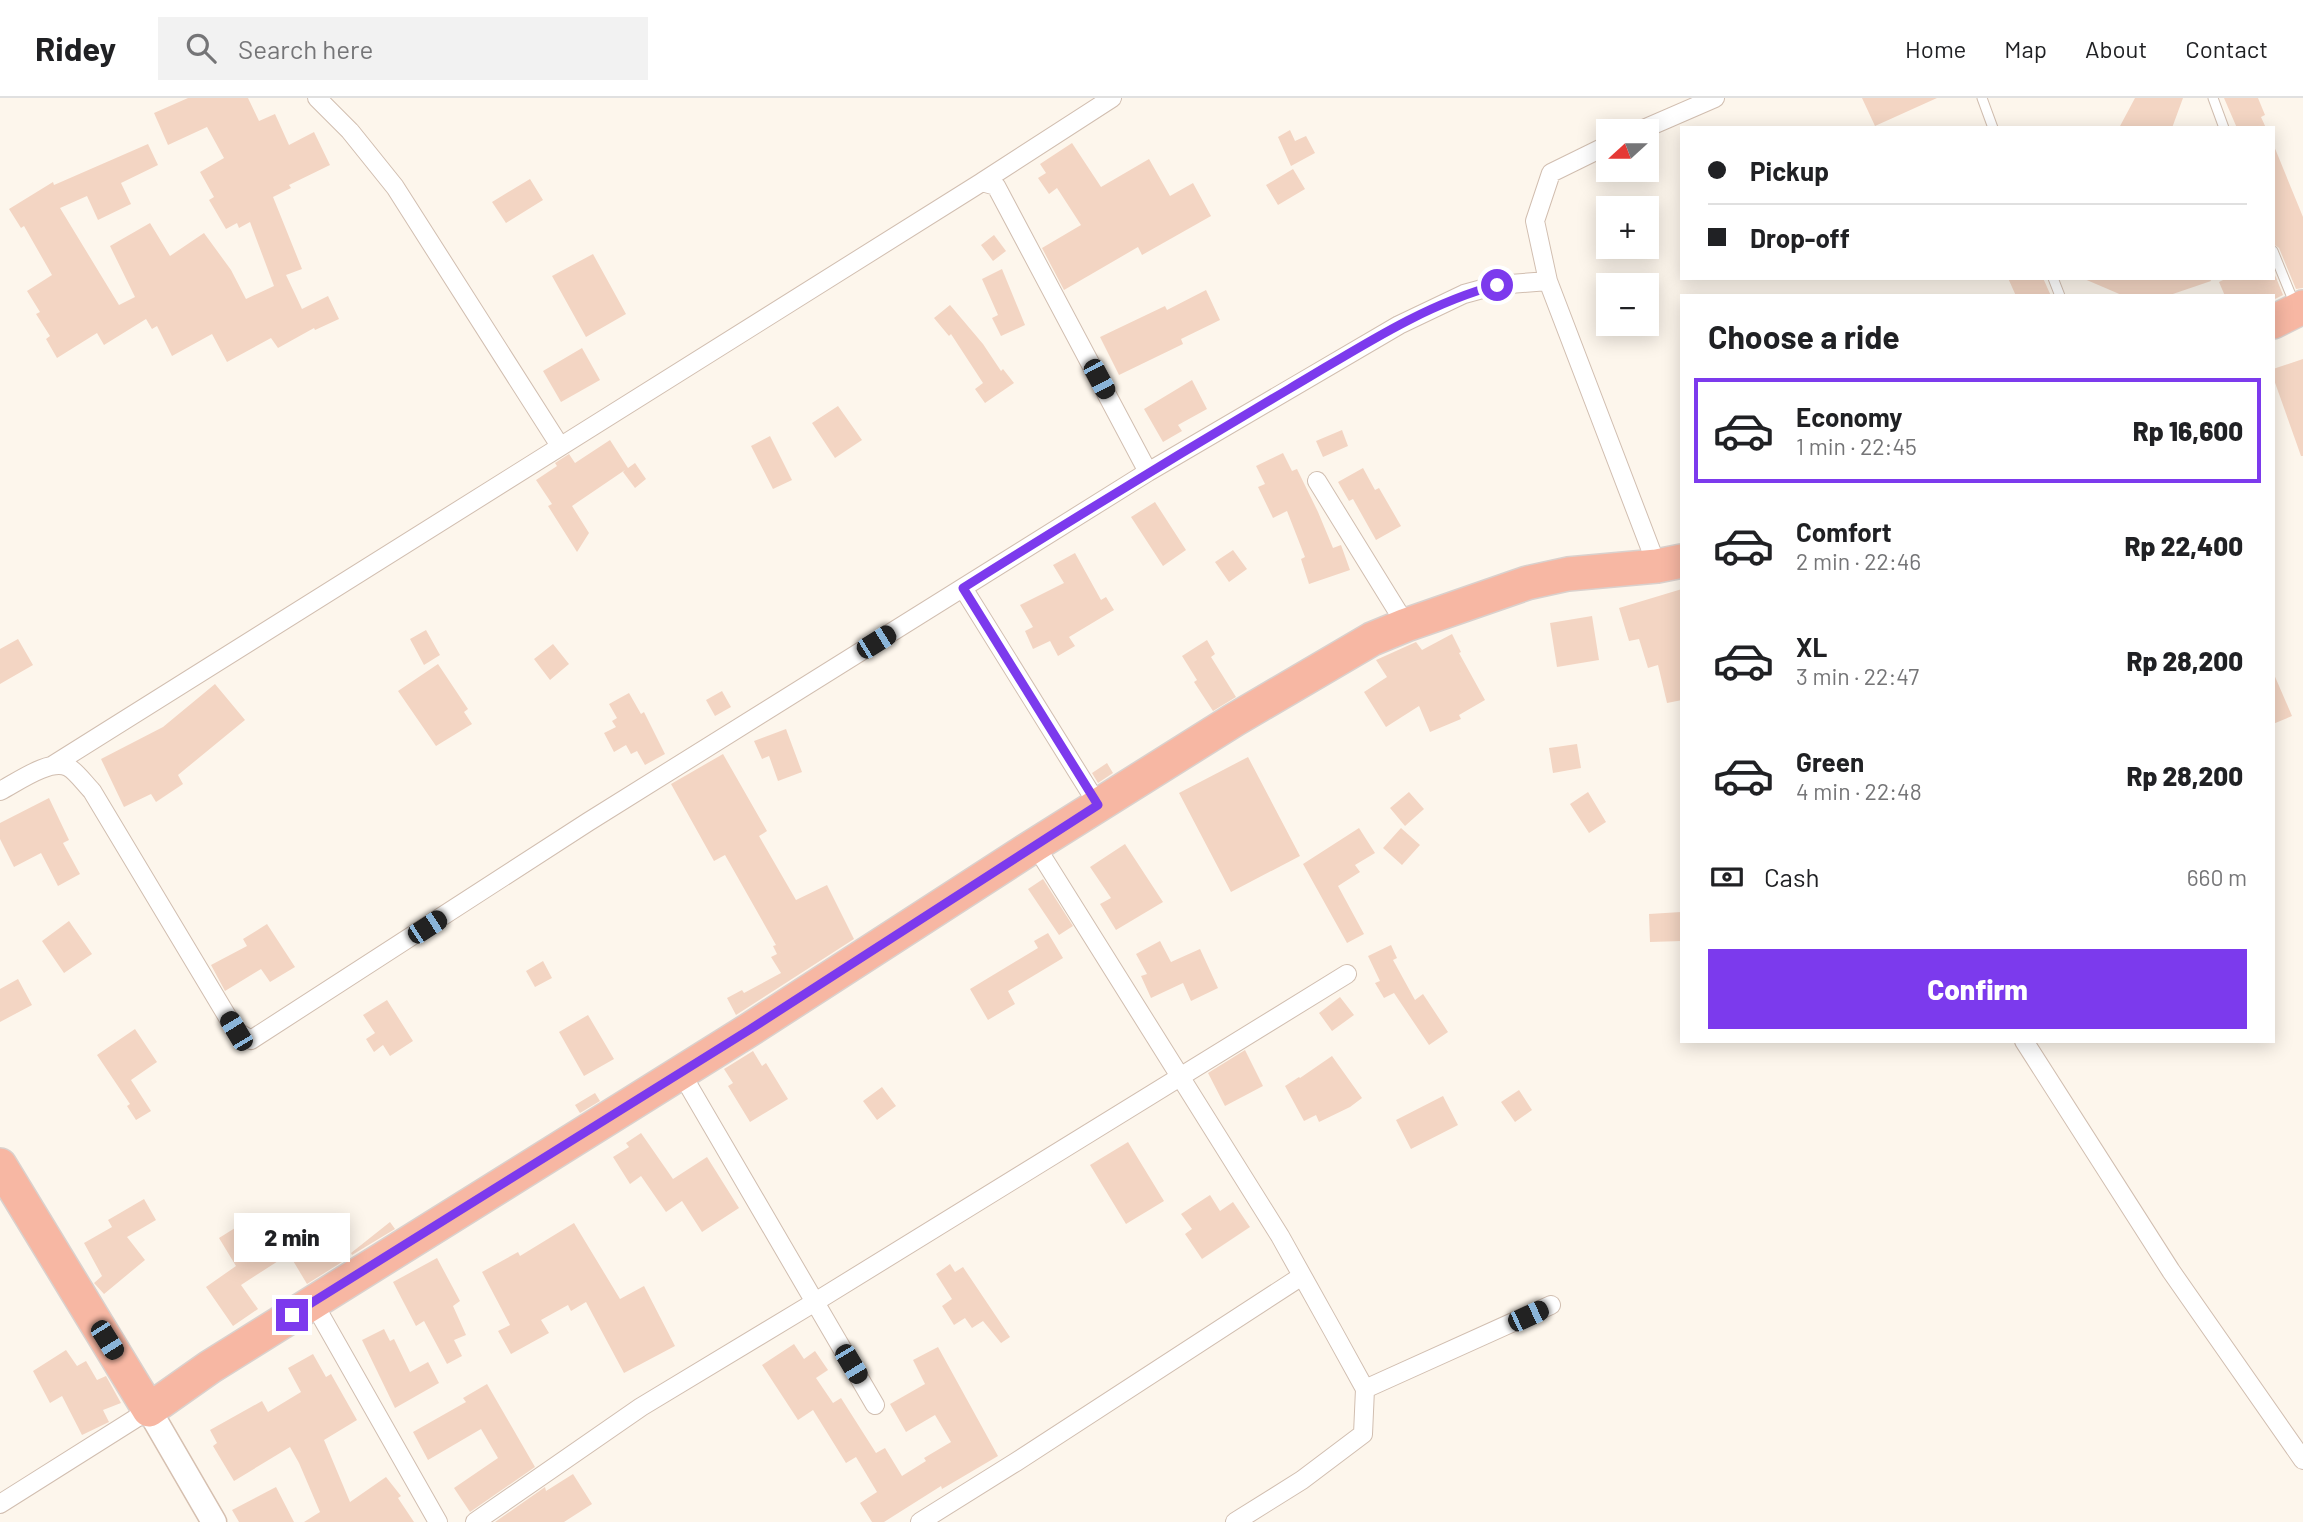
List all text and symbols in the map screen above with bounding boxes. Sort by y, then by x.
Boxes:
search box [158,17,648,80]
text: Ridey [35,28,116,68]
icon: search [182,29,220,67]
text: Search here [238,33,373,64]
text: Home [1905,34,1966,63]
text: Map [2004,34,2047,63]
text: About [2085,34,2147,63]
text: Contact [2185,34,2268,63]
north arrow [1596,119,1659,182]
map controls [1596,119,1659,336]
text: Pickup [1750,155,1829,186]
button: + [1596,196,1659,259]
text: Drop-off [1750,222,1850,253]
route start [1481,269,1513,301]
button: − [1596,273,1659,336]
text: Choose a ride [1708,317,1900,355]
car [1080,356,1119,402]
icon: car [1712,399,1775,462]
text: Economy [1796,401,1902,432]
text: Rp 16,600 [2133,415,2243,446]
text: 1 min · 22:45 [1796,432,1917,460]
icon: car [1712,514,1775,577]
text: Comfort [1796,516,1892,547]
text: Rp 22,400 [2125,530,2243,561]
text: 2 min · 22:46 [1796,547,1921,575]
car [853,622,900,662]
icon: car [1712,629,1775,692]
text: XL [1796,631,1827,662]
text: Rp 28,200 [2127,645,2243,676]
text: 3 min · 22:47 [1796,662,1919,690]
icon: car [1712,744,1775,807]
text: Green [1796,746,1864,777]
text: Rp 28,200 [2127,760,2243,791]
text: 4 min · 22:48 [1796,777,1922,805]
icon: cash [1708,858,1746,896]
text: Cash [1764,861,1819,892]
text: 660 m [2187,863,2247,891]
car [404,907,451,947]
button: Confirm [1708,949,2247,1029]
car [217,1008,256,1054]
callout: 2 min [234,1214,350,1262]
text: 2 min [264,1223,320,1251]
car [1505,1298,1552,1334]
route end [276,1299,308,1331]
car [87,1317,128,1363]
car [832,1341,871,1387]

